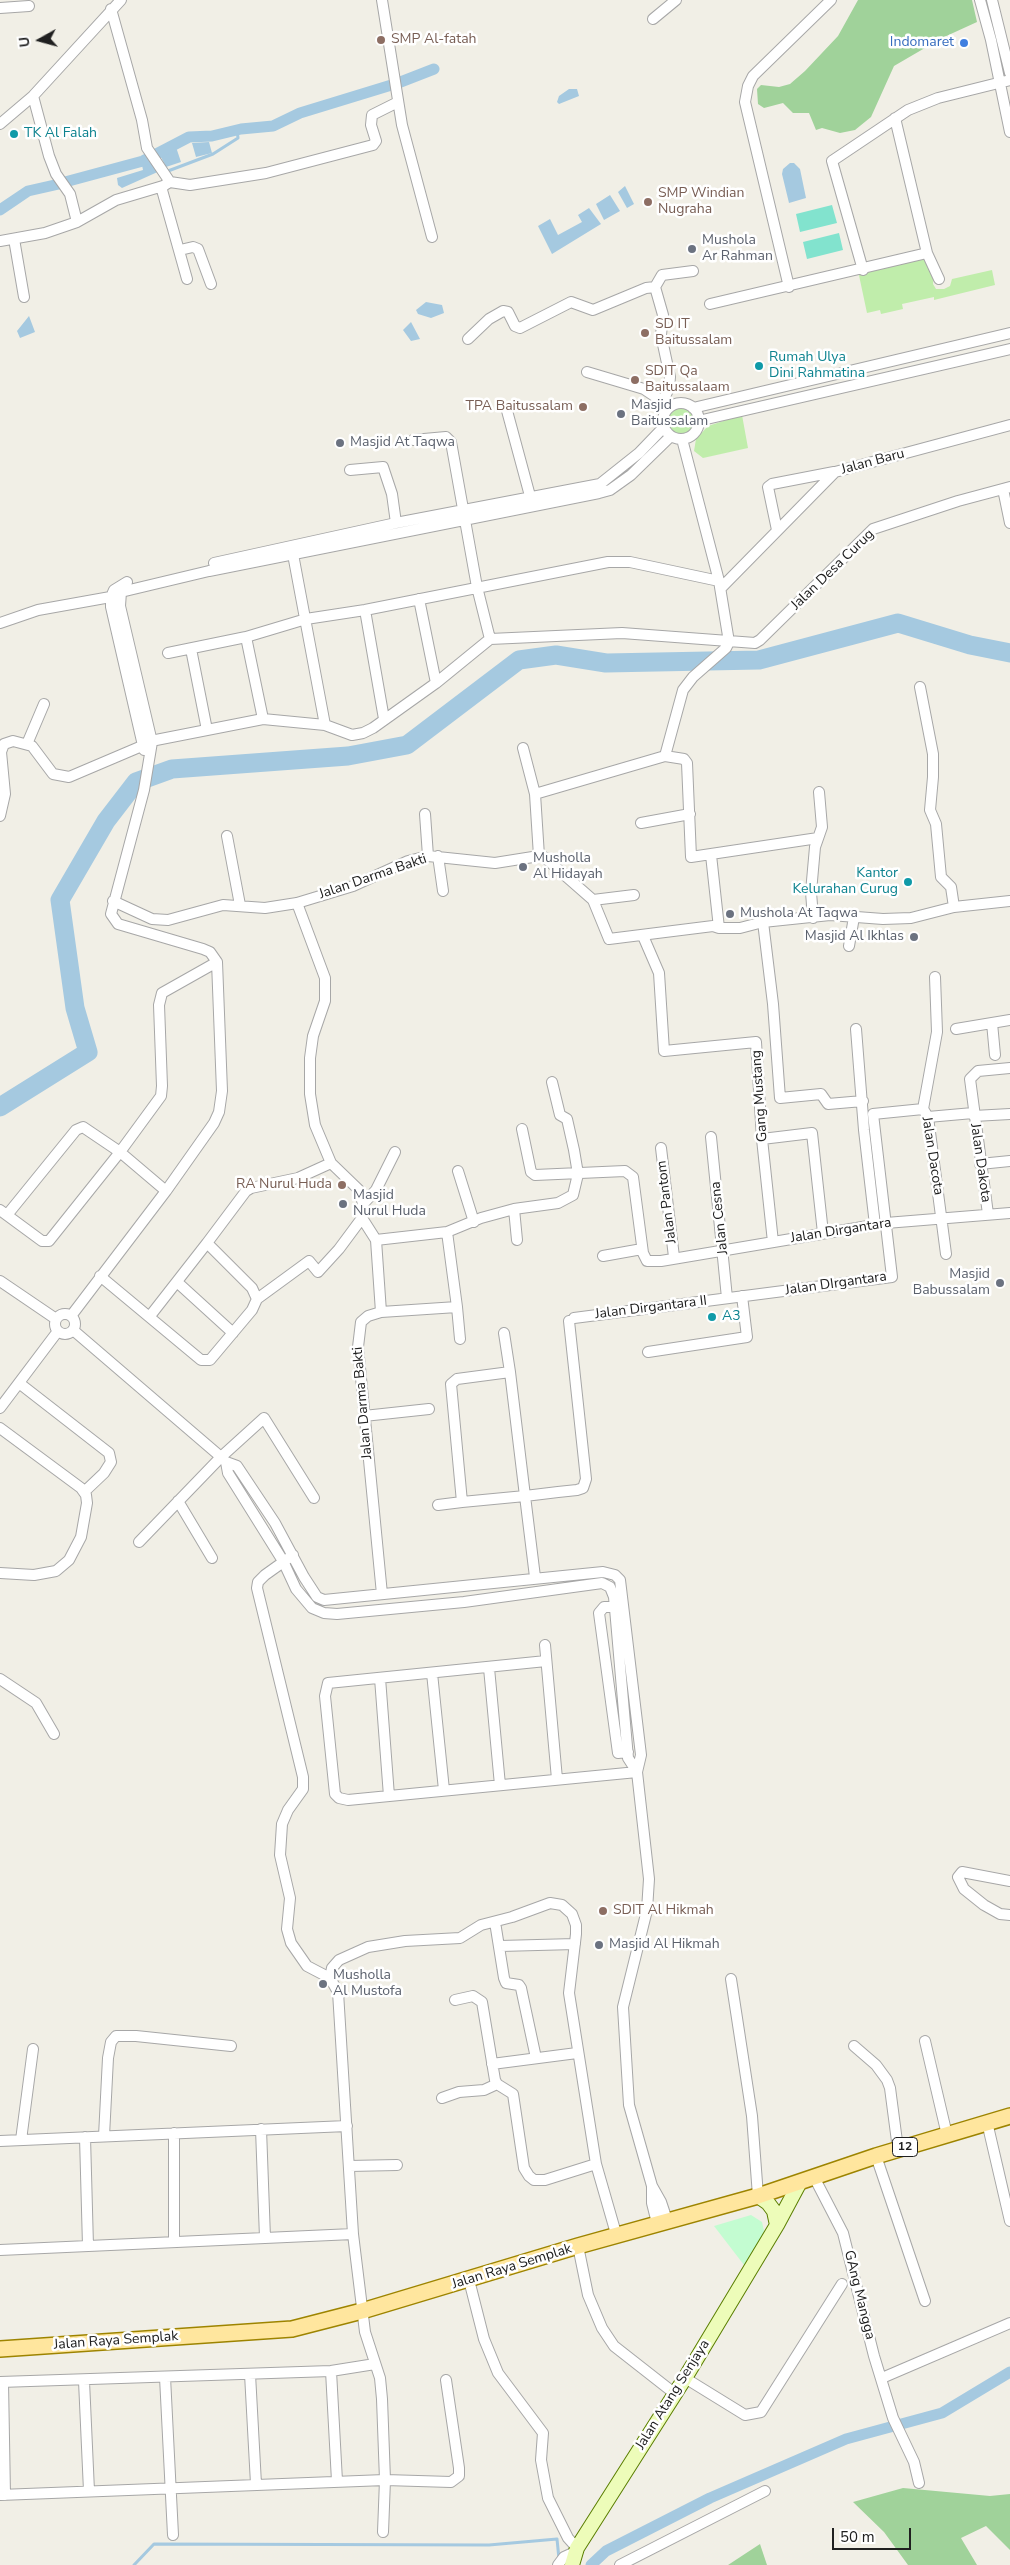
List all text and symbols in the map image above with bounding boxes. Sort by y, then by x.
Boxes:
north arrow [15,15,65,65]
place label: SMP Al-fatah [391,32,477,48]
marker: SMP Al-fatah [375,34,387,46]
place label: Indomaret [890,35,954,51]
text: U [15,36,35,48]
marker: Indomaret [958,37,970,49]
place label: TK Al Falah [24,126,97,142]
marker: TK Al Falah [8,128,20,140]
place label: SMP Windian Nugraha [658,186,744,218]
marker: SMP Windian Nugraha [642,196,654,208]
place label: Mushola Ar Rahman [702,233,773,266]
marker: Mushola Ar Rahman [686,243,698,255]
place label: SD IT Baitussalam [655,317,732,350]
marker: SD IT Baitussalam [639,327,651,339]
place label: Rumah Ulya Dini Rahmatina [769,350,865,382]
marker: Rumah Ulya Dini Rahmatina [753,360,765,372]
place label: SDIT Qa Baitussalaam [645,364,730,397]
marker: SDIT Qa Baitussalaam [629,374,641,386]
place label: Masjid Baitussalam [631,398,708,431]
place label: TPA Baitussalam [466,399,573,415]
marker: TPA Baitussalam [577,401,589,413]
marker: Masjid Baitussalam [615,408,627,420]
place label: Masjid At Taqwa [350,435,455,451]
marker: Masjid At Taqwa [334,437,346,449]
street label: Jalan Baru [840,445,906,479]
street label: Jalan Desa Curug [788,526,878,614]
street label: Jalan Darma Bakti [317,851,429,903]
place label: Musholla Al Hidayah [533,851,603,884]
marker: Musholla Al Hidayah [517,861,529,873]
place label: Kantor Kelurahan Curug [792,866,898,899]
marker: Kantor Kelurahan Curug [902,876,914,888]
place label: Mushola At Taqwa [740,906,858,922]
marker: Mushola At Taqwa [724,908,736,920]
place label: Masjid Al Ikhlas [805,929,904,945]
marker: Masjid Al Ikhlas [908,931,920,943]
street label: Gang Mustang [748,1049,772,1143]
street label: Jalan Dacota [918,1116,946,1196]
street label: Jalan Dakota [966,1122,994,1204]
street label: Jalan Pantom [654,1160,680,1244]
place label: RA Nurul Huda [236,1177,332,1193]
marker: RA Nurul Huda [336,1179,348,1191]
street label: Jalan Cesna [708,1181,732,1255]
place label: Masjid Nurul Huda [353,1188,426,1220]
marker: Masjid Nurul Huda [337,1198,349,1210]
street label: Jalan Dirgantara [789,1215,893,1247]
place label: Masjid Babussalam [913,1267,990,1300]
street label: Jalan DIrgantara [784,1269,888,1299]
marker: Masjid Babussalam [994,1277,1006,1289]
street label: Jalan Dirgantara II [594,1293,708,1323]
place label: A3 [722,1309,741,1325]
marker: A3 [706,1311,718,1323]
street label: Jalan Darma Bakti [350,1346,376,1460]
place label: SDIT Al Hikmah [613,1903,714,1919]
marker: SDIT Al Hikmah [597,1905,609,1917]
place label: Masjid Al Hikmah [609,1937,720,1953]
marker: Masjid Al Hikmah [593,1939,605,1951]
place label: Musholla Al Mustofa [333,1968,402,2000]
marker: Musholla Al Mustofa [317,1978,329,1990]
road number: 12 [892,2138,918,2156]
street label: Jalan Raya Semplak [450,2241,574,2293]
street label: GAng Mangga [840,2249,878,2341]
street label: Jalan Raya Semplak [53,2328,179,2354]
street label: Jalan Atang Senjaya [632,2337,714,2453]
scale bar [835,2518,914,2550]
text: 50 m [840,2527,875,2547]

